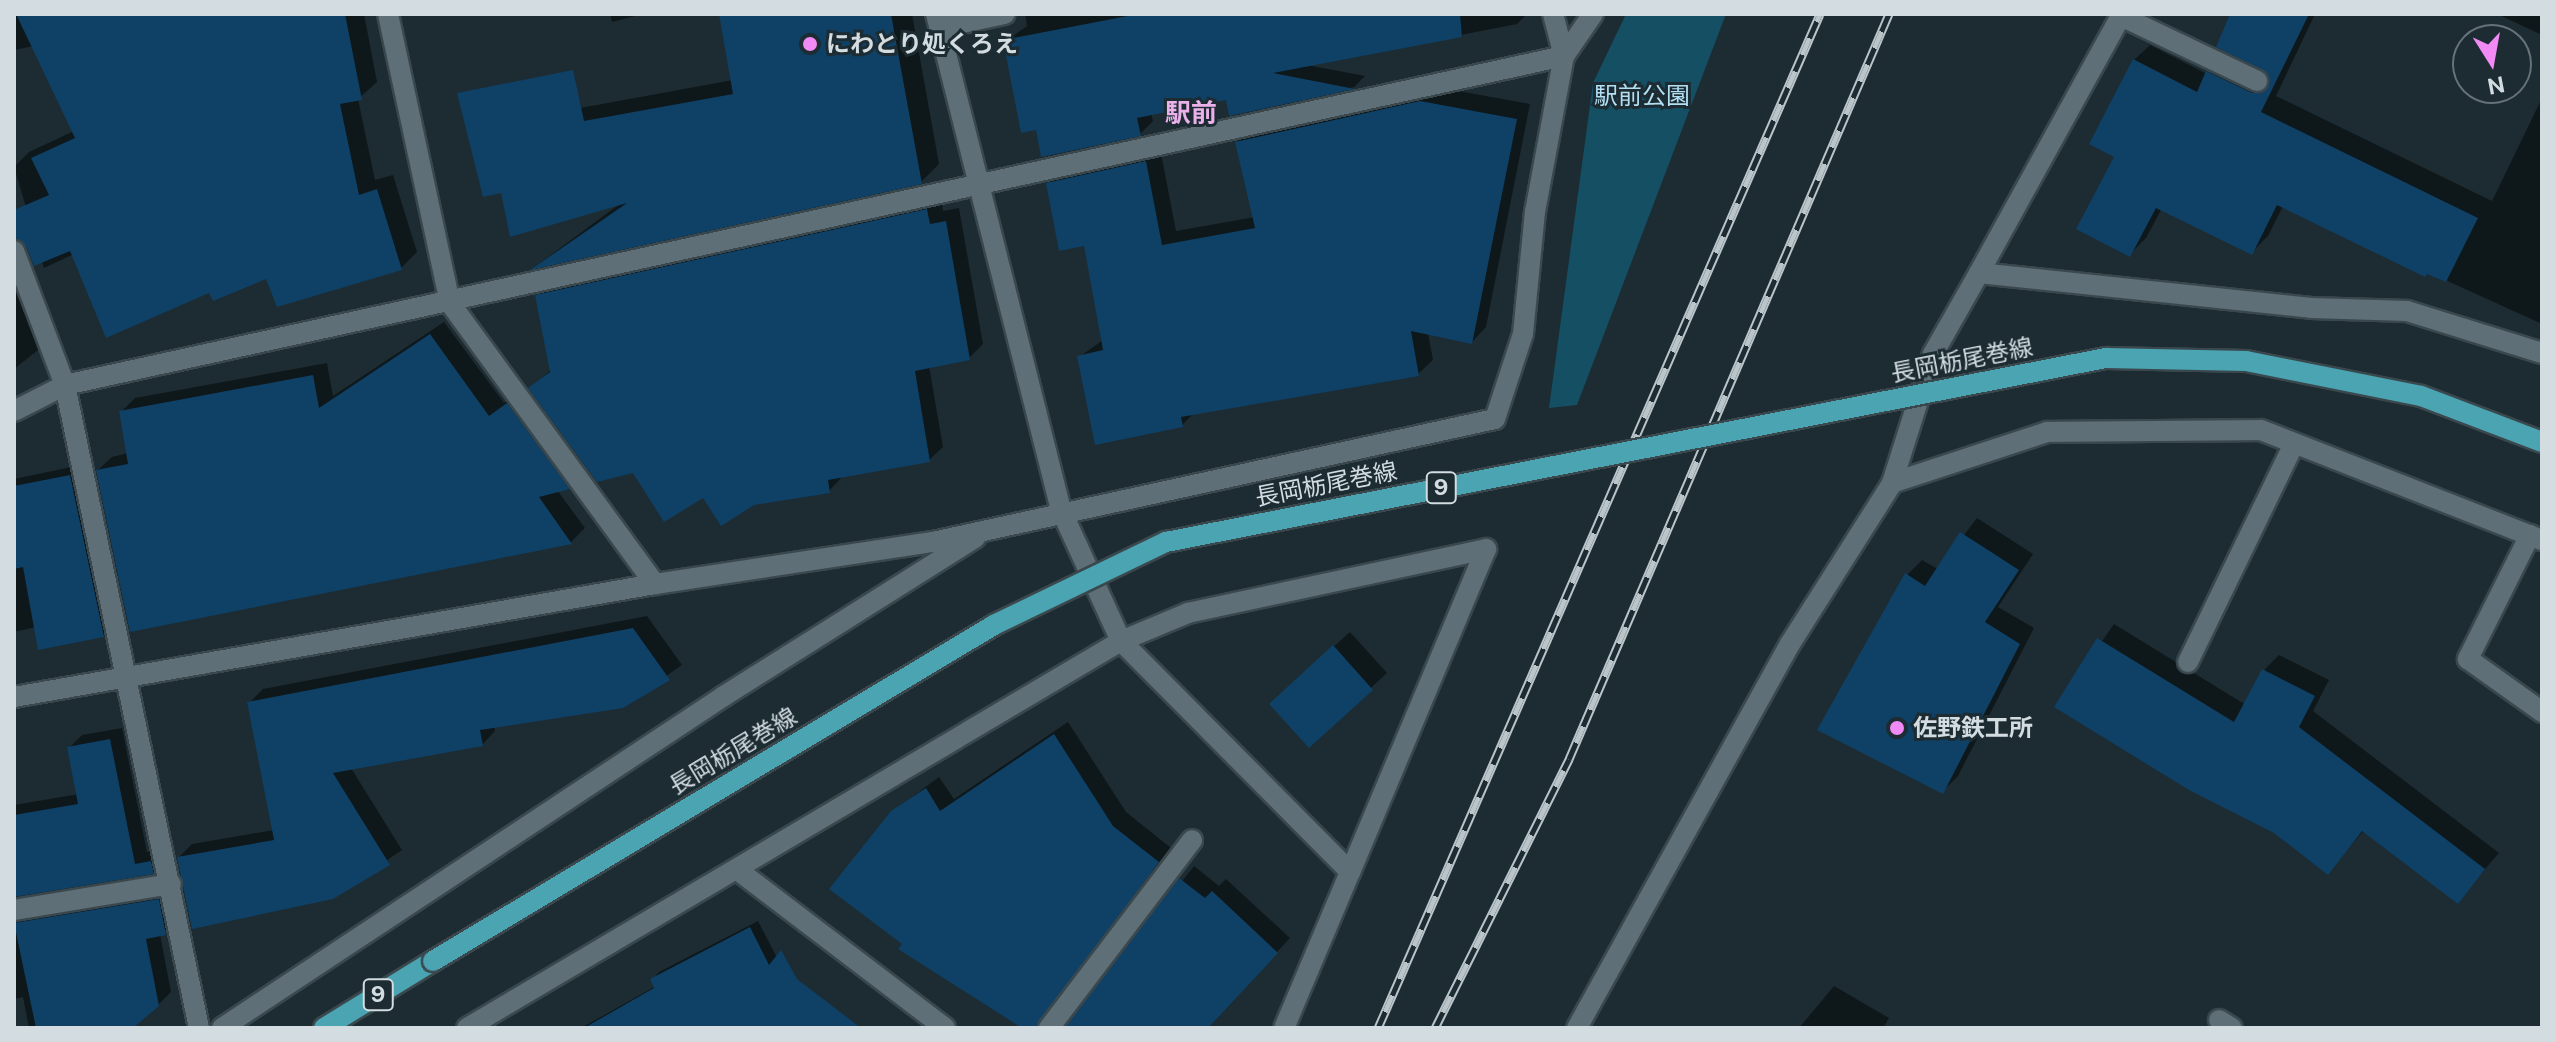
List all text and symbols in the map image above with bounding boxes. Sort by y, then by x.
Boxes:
north arrow [2452,24,2532,104]
place label: にわとり処くろえ [826,30,1018,58]
marker: にわとり処くろえ [801,35,819,53]
text: N [2485,71,2507,100]
park label: 駅前公園 [1594,82,1690,110]
district label: 駅前 [1165,97,1217,129]
street label: 長岡栃尾巻線 [1889,332,2035,388]
street label: 長岡栃尾巻線 [1253,456,1399,512]
road number: 9 [1425,470,1457,506]
street label: 長岡栃尾巻線 [664,702,802,800]
place label: 佐野鉄工所 [1913,714,2033,742]
marker: 佐野鉄工所 [1888,719,1906,737]
road number: 9 [362,977,394,1013]

